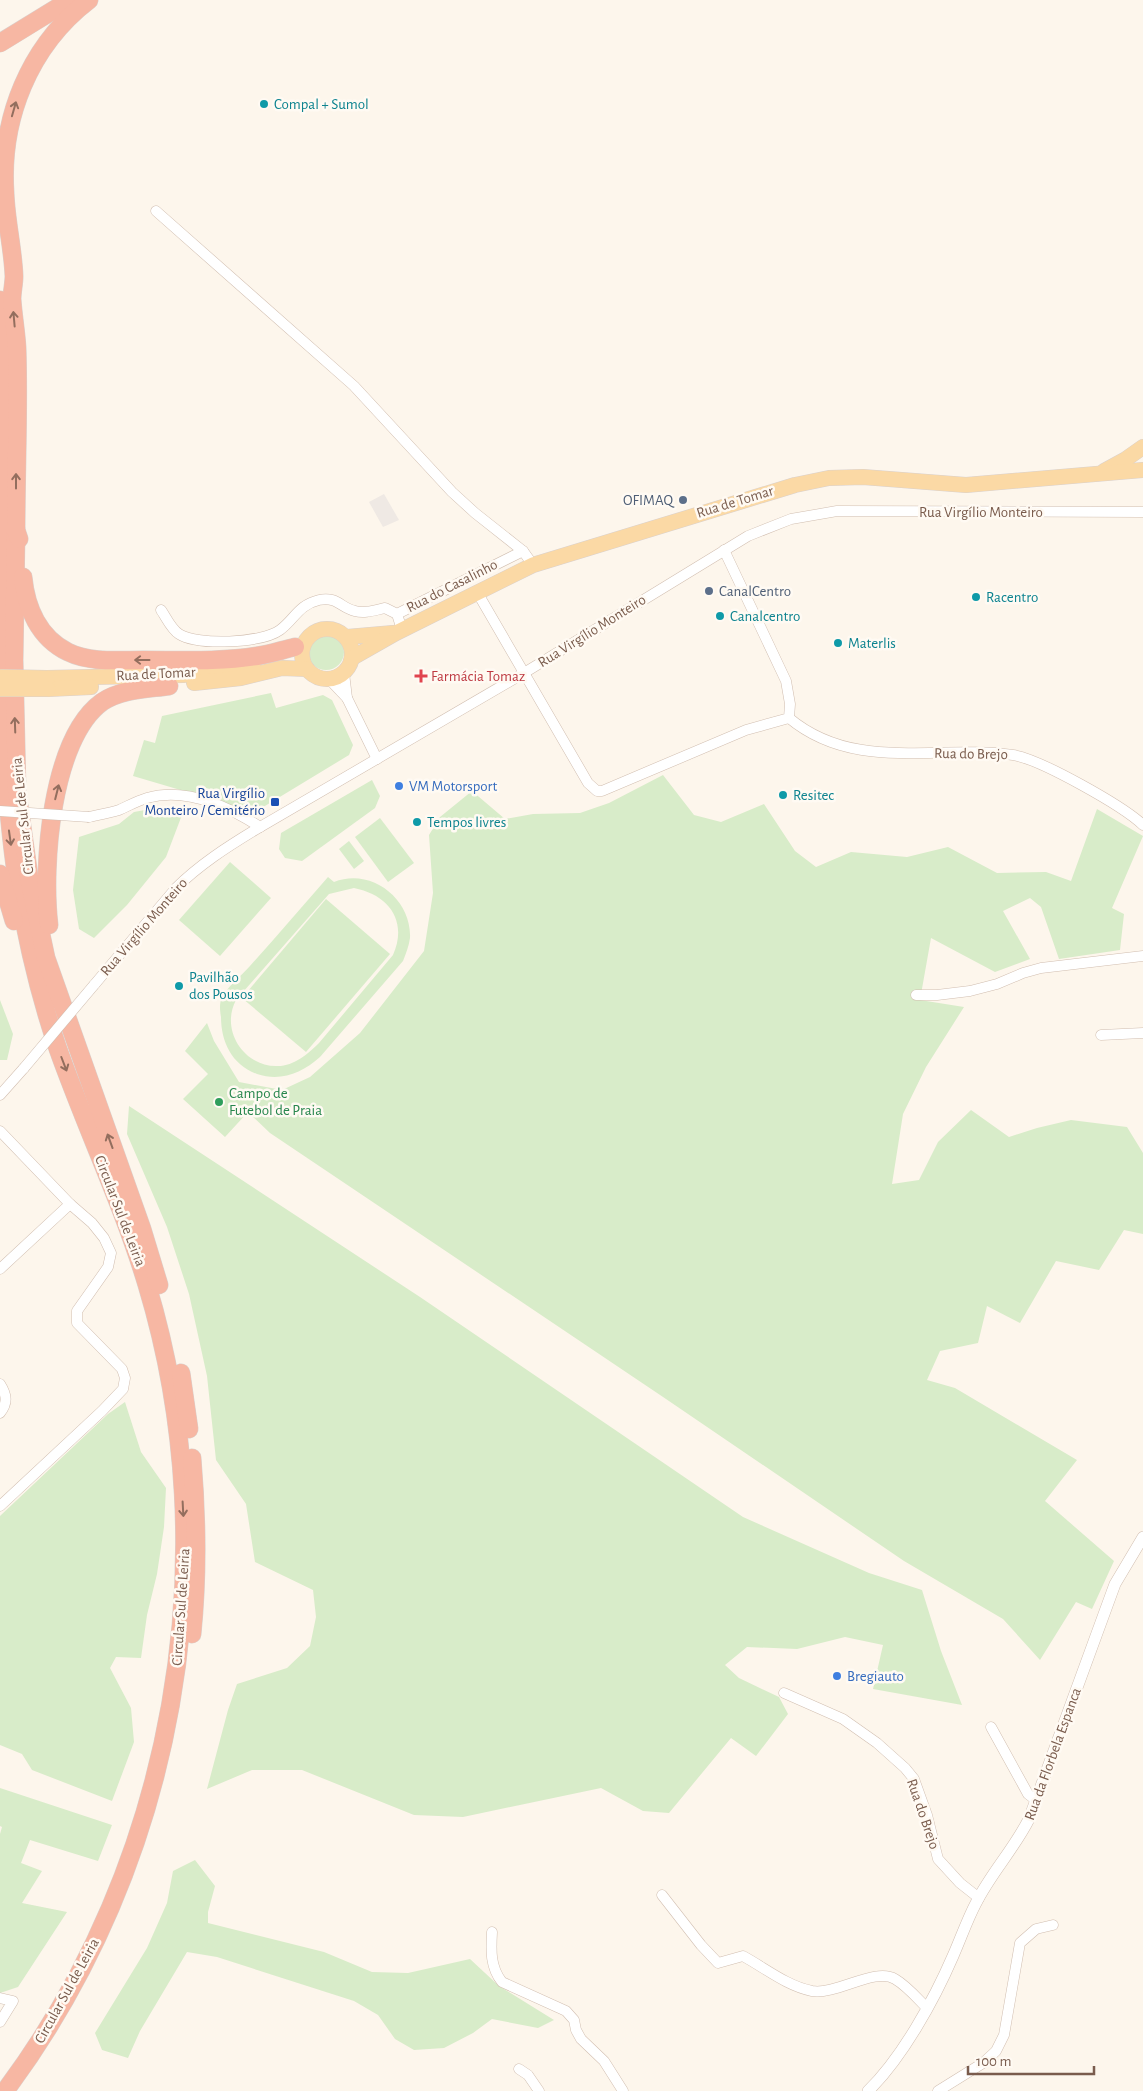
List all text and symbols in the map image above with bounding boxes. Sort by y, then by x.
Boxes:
place label: Compal + Sumol [274,97,369,112]
marker: Compal + Sumol [258,98,270,110]
one-way arrow [10,101,20,117]
one-way arrow [9,311,19,327]
one-way arrow [11,473,21,490]
street label: Rua de Tomar [695,483,775,521]
place label: OFIMAQ [623,493,674,508]
marker: OFIMAQ [677,494,689,506]
street label: Rua Virgílio Monteiro [919,505,1043,520]
street label: Rua do Casalinho [404,557,500,615]
place label: CanalCentro [719,584,791,599]
marker: CanalCentro [703,585,715,597]
place label: Racentro [986,590,1038,605]
marker: Racentro [970,591,982,603]
street label: Rua Virgílio Monteiro [535,592,649,670]
place label: Canalcentro [730,609,800,624]
marker: Canalcentro [714,610,726,622]
place label: Materlis [848,636,896,651]
marker: Materlis [832,637,844,649]
one-way arrow [134,655,150,665]
street label: Rua de Tomar [116,664,196,684]
place label: Farmácia Tomaz [431,669,525,684]
marker: Farmácia Tomaz [415,670,427,682]
one-way arrow [10,718,20,734]
street label: Rua do Brejo [934,746,1008,762]
street label: Circular Sul de Leiria [9,757,37,875]
place label: VM Motorsport [409,779,497,794]
marker: VM Motorsport [393,780,405,792]
one-way arrow [53,785,62,801]
place label: Rua Virgílio Monteiro / Cemitério [145,786,265,818]
place label: Resitec [793,788,834,803]
marker: Resitec [777,789,789,801]
marker: Rua Virgílio Monteiro / Cemitério [269,796,281,808]
place label: Tempos livres [427,815,506,830]
marker: Tempos livres [411,816,423,828]
one-way arrow [5,830,15,846]
street label: Rua Virgílio Monteiro [98,875,190,979]
place label: Pavilhão dos Pousos [189,970,253,1002]
marker: Pavilhão dos Pousos [173,980,185,992]
one-way arrow [60,1055,69,1071]
place label: Campo de Futebol de Praia [229,1086,322,1118]
marker: Campo de Futebol de Praia [213,1096,225,1108]
one-way arrow [105,1134,114,1149]
street label: Circular Sul de Leiria [92,1153,148,1269]
one-way arrow [179,1500,188,1516]
street label: Circular Sul de Leiria [169,1548,193,1666]
place label: Bregiauto [847,1669,904,1684]
marker: Bregiauto [831,1670,843,1682]
street label: Rua da Florbela Espanca [1022,1686,1084,1822]
street label: Rua do Brejo [904,1777,942,1851]
street label: Circular Sul de Leiria [32,1936,102,2046]
scale bar [968,2044,1094,2076]
text: 100 m [976,2054,1011,2069]

